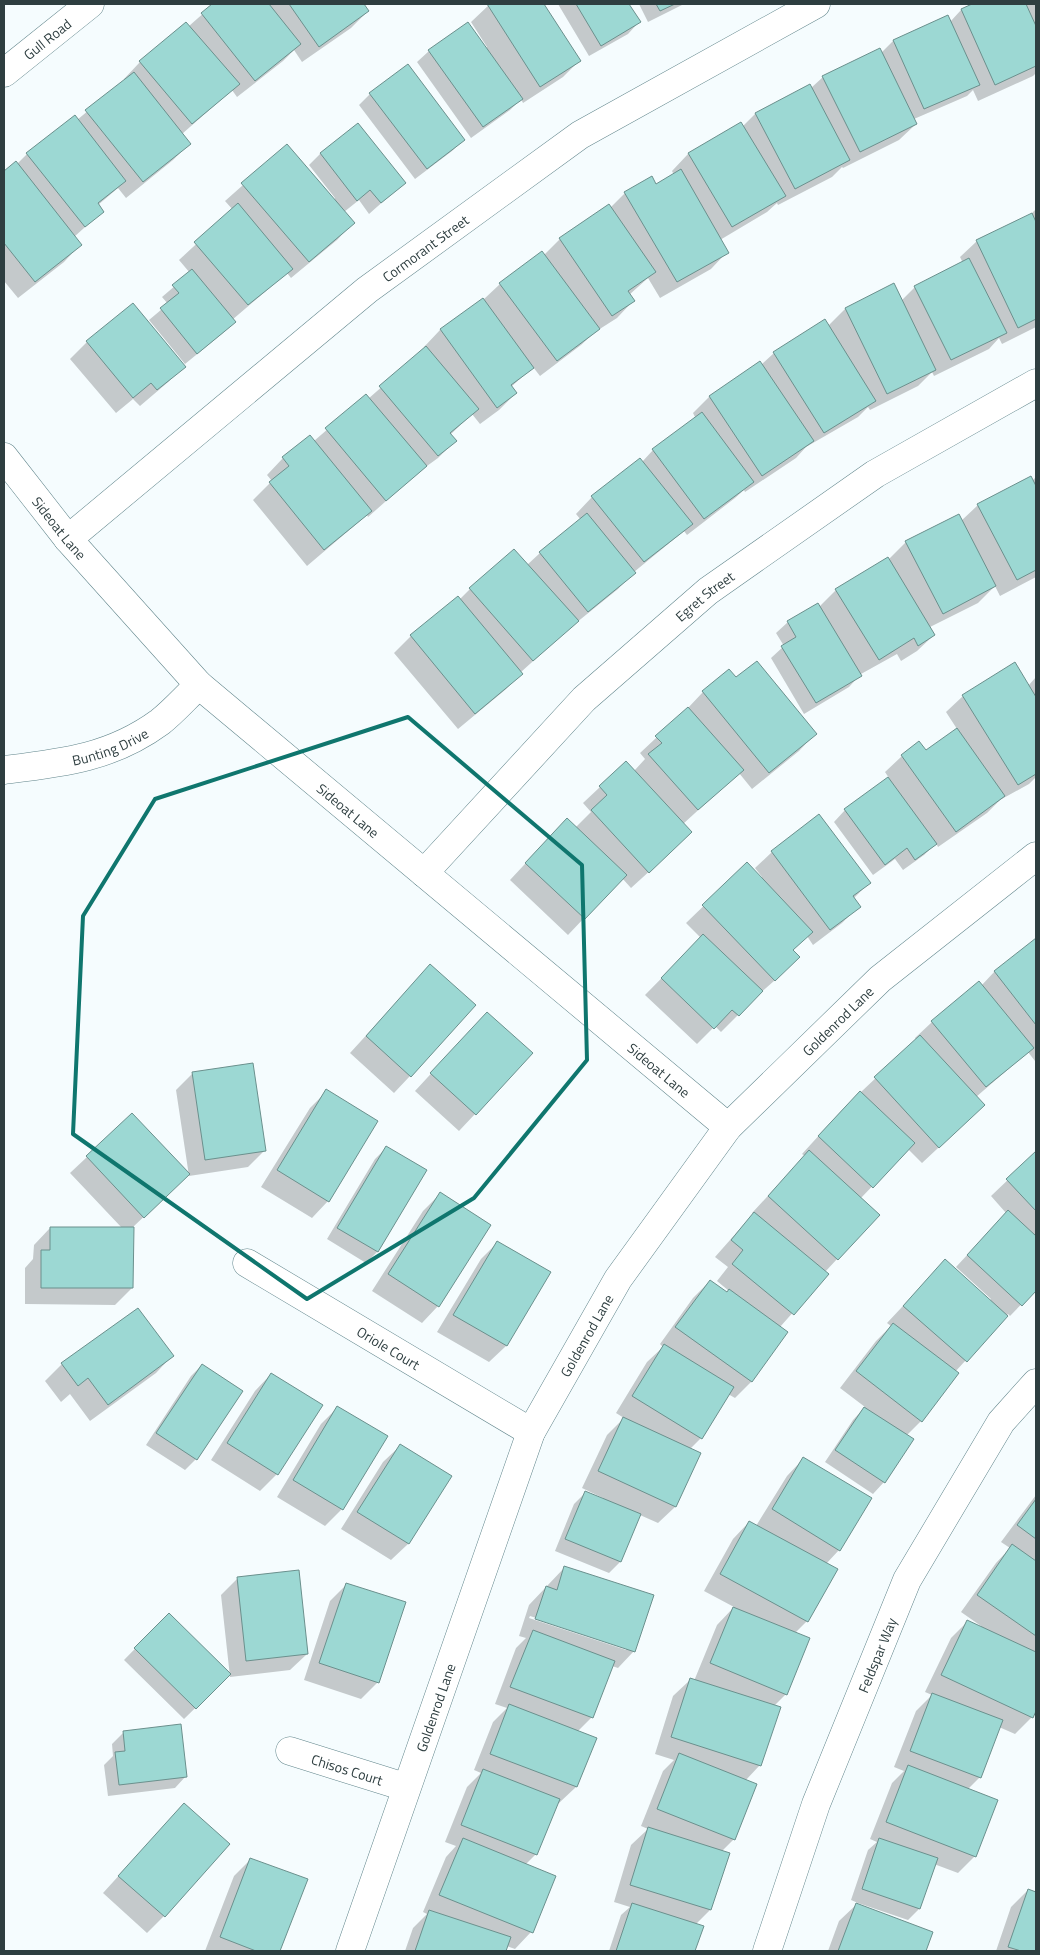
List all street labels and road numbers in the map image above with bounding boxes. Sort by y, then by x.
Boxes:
street label: Gull Road [19,13,75,64]
street label: Cormorant Street [378,209,473,286]
street label: Sideoat Lane [28,492,92,564]
street label: Egret Street [670,565,738,626]
street label: Bunting Drive [70,722,152,770]
street label: Sideoat Lane [313,778,384,842]
street label: Goldenrod Lane [797,981,878,1060]
street label: Sideoat Lane [623,1037,695,1102]
street label: Goldenrod Lane [554,1290,618,1380]
street label: Oriole Court [353,1320,424,1374]
street label: Feldspar Way [852,1614,901,1696]
street label: Goldenrod Lane [410,1660,460,1754]
street label: Chisos Court [309,1748,386,1790]

